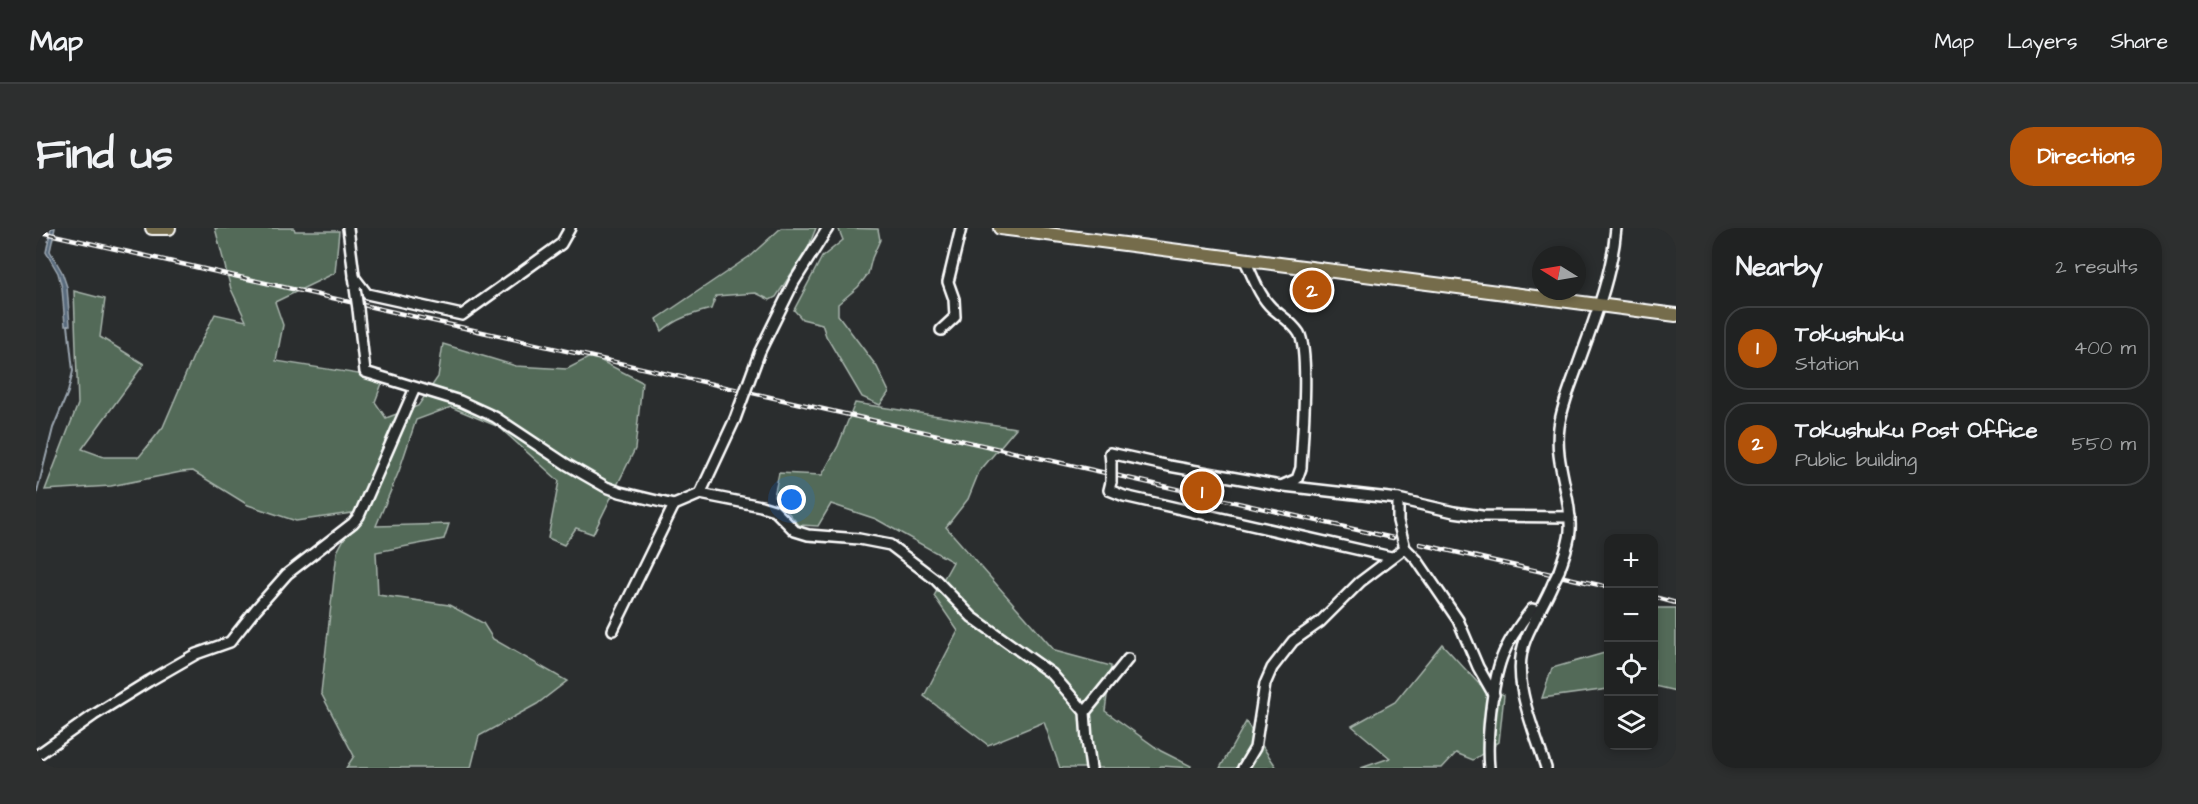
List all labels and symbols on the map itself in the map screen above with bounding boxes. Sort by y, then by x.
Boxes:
north arrow [1532,246,1586,300]
pin: 2 [1292,268,1332,312]
pin: 1 [1182,468,1222,514]
your location [777,485,806,514]

